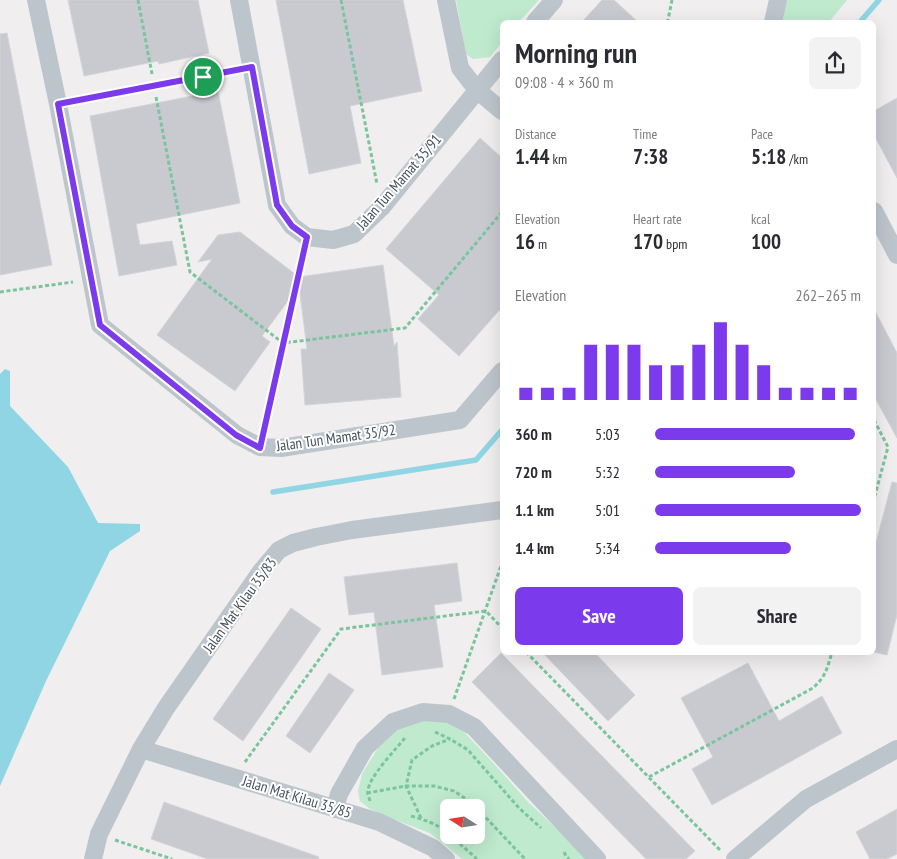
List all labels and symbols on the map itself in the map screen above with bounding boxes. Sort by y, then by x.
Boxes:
pin [182,56,224,98]
street label: Jalan Tun Mamat 35/91 [351,130,445,234]
street label: Jalan Tun Mamat 35/92 [274,420,397,455]
street label: Jalan Mat Kilau 35/83 [198,553,280,657]
street label: Jalan Mat Kilau 35/85 [239,771,354,822]
north arrow [440,799,485,844]

